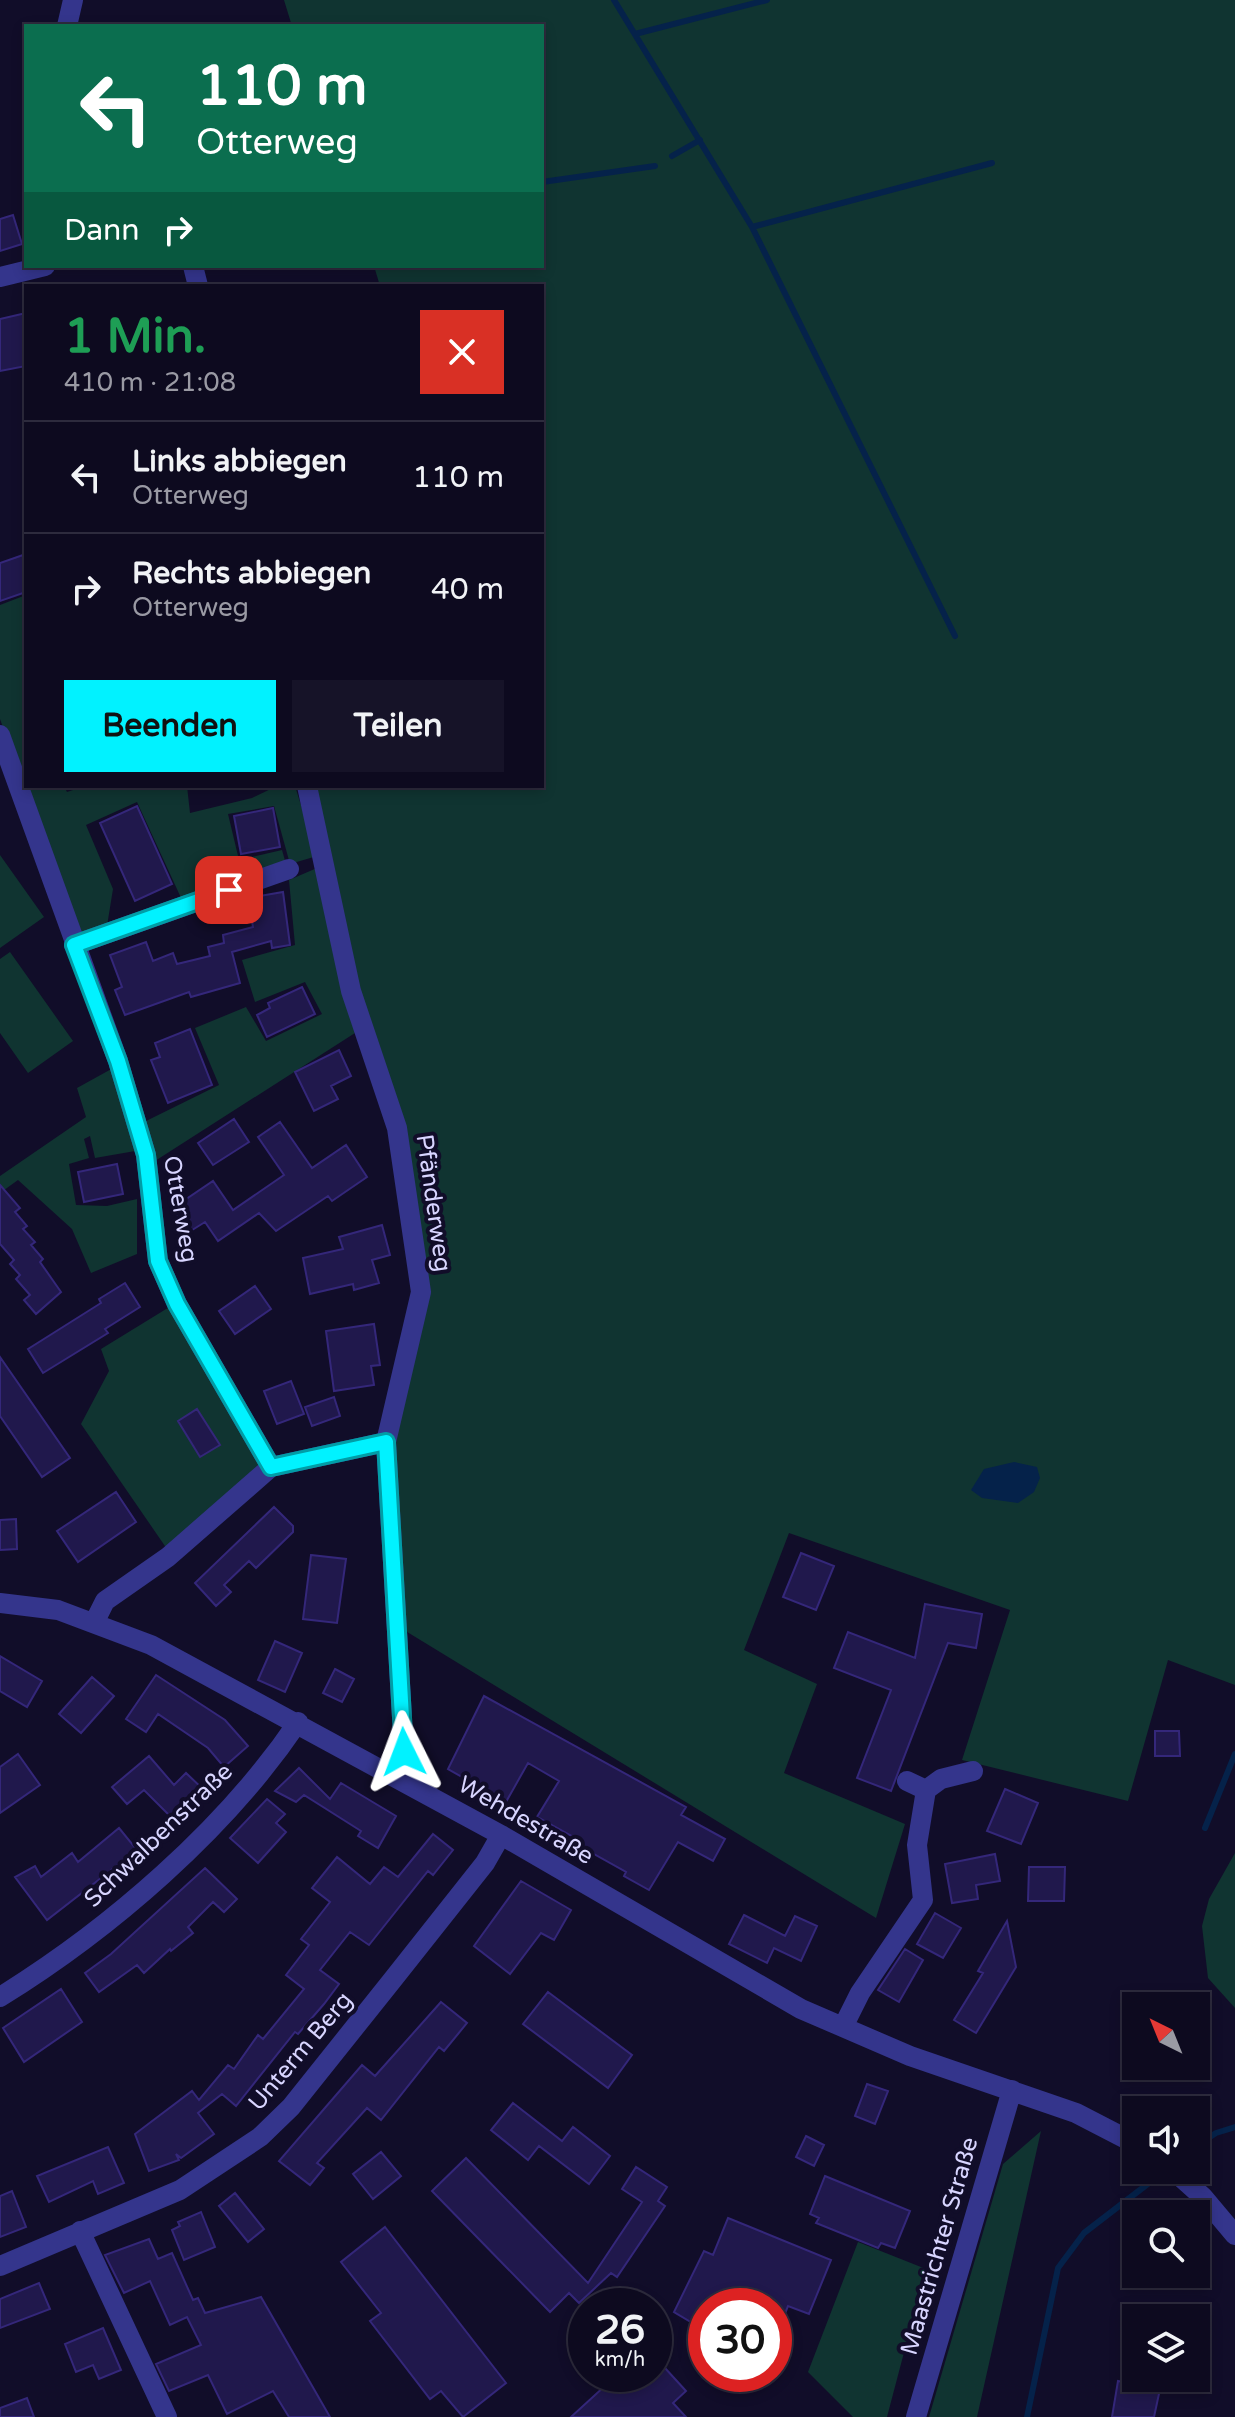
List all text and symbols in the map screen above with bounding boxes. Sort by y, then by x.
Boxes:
text: 110 m [196,53,367,120]
icon: left [64,56,168,160]
text: Otterweg [196,121,358,164]
icon: right [156,208,200,252]
text: Dann [64,212,140,249]
text: 1 Min. [64,308,206,366]
button: close [420,310,504,394]
text: 410 m · 21:08 [64,367,236,398]
text: Links abbiegen [132,443,347,480]
icon: left [64,455,108,499]
text: 110 m [412,459,504,496]
text: Otterweg [132,480,249,511]
text: Rechts abbiegen [132,555,371,592]
icon: right [64,567,108,611]
text: 40 m [431,571,504,608]
text: Otterweg [132,592,249,623]
button: Beenden [64,680,276,772]
button: Teilen [292,680,504,772]
pin [195,856,263,924]
icon: arrive [207,868,251,912]
street label: Pfänderweg [410,1132,458,1274]
street label: Otterweg [157,1153,204,1265]
position arrow [362,1710,446,1794]
street label: Schwalbenstraße [78,1757,239,1914]
street label: Wehdestraße [453,1770,599,1871]
street label: Unterm Berg [242,1986,358,2117]
north arrow [1122,1992,1210,2080]
map controls [1122,1992,1210,2392]
button: sound [1122,2096,1210,2184]
street label: Maastrichter Straße [894,2134,984,2358]
button: search [1122,2200,1210,2288]
speed limit sign: 30 [688,2288,792,2392]
button: layers [1122,2304,1210,2392]
text: 26 [595,2306,645,2354]
text: km/h [595,2348,645,2372]

